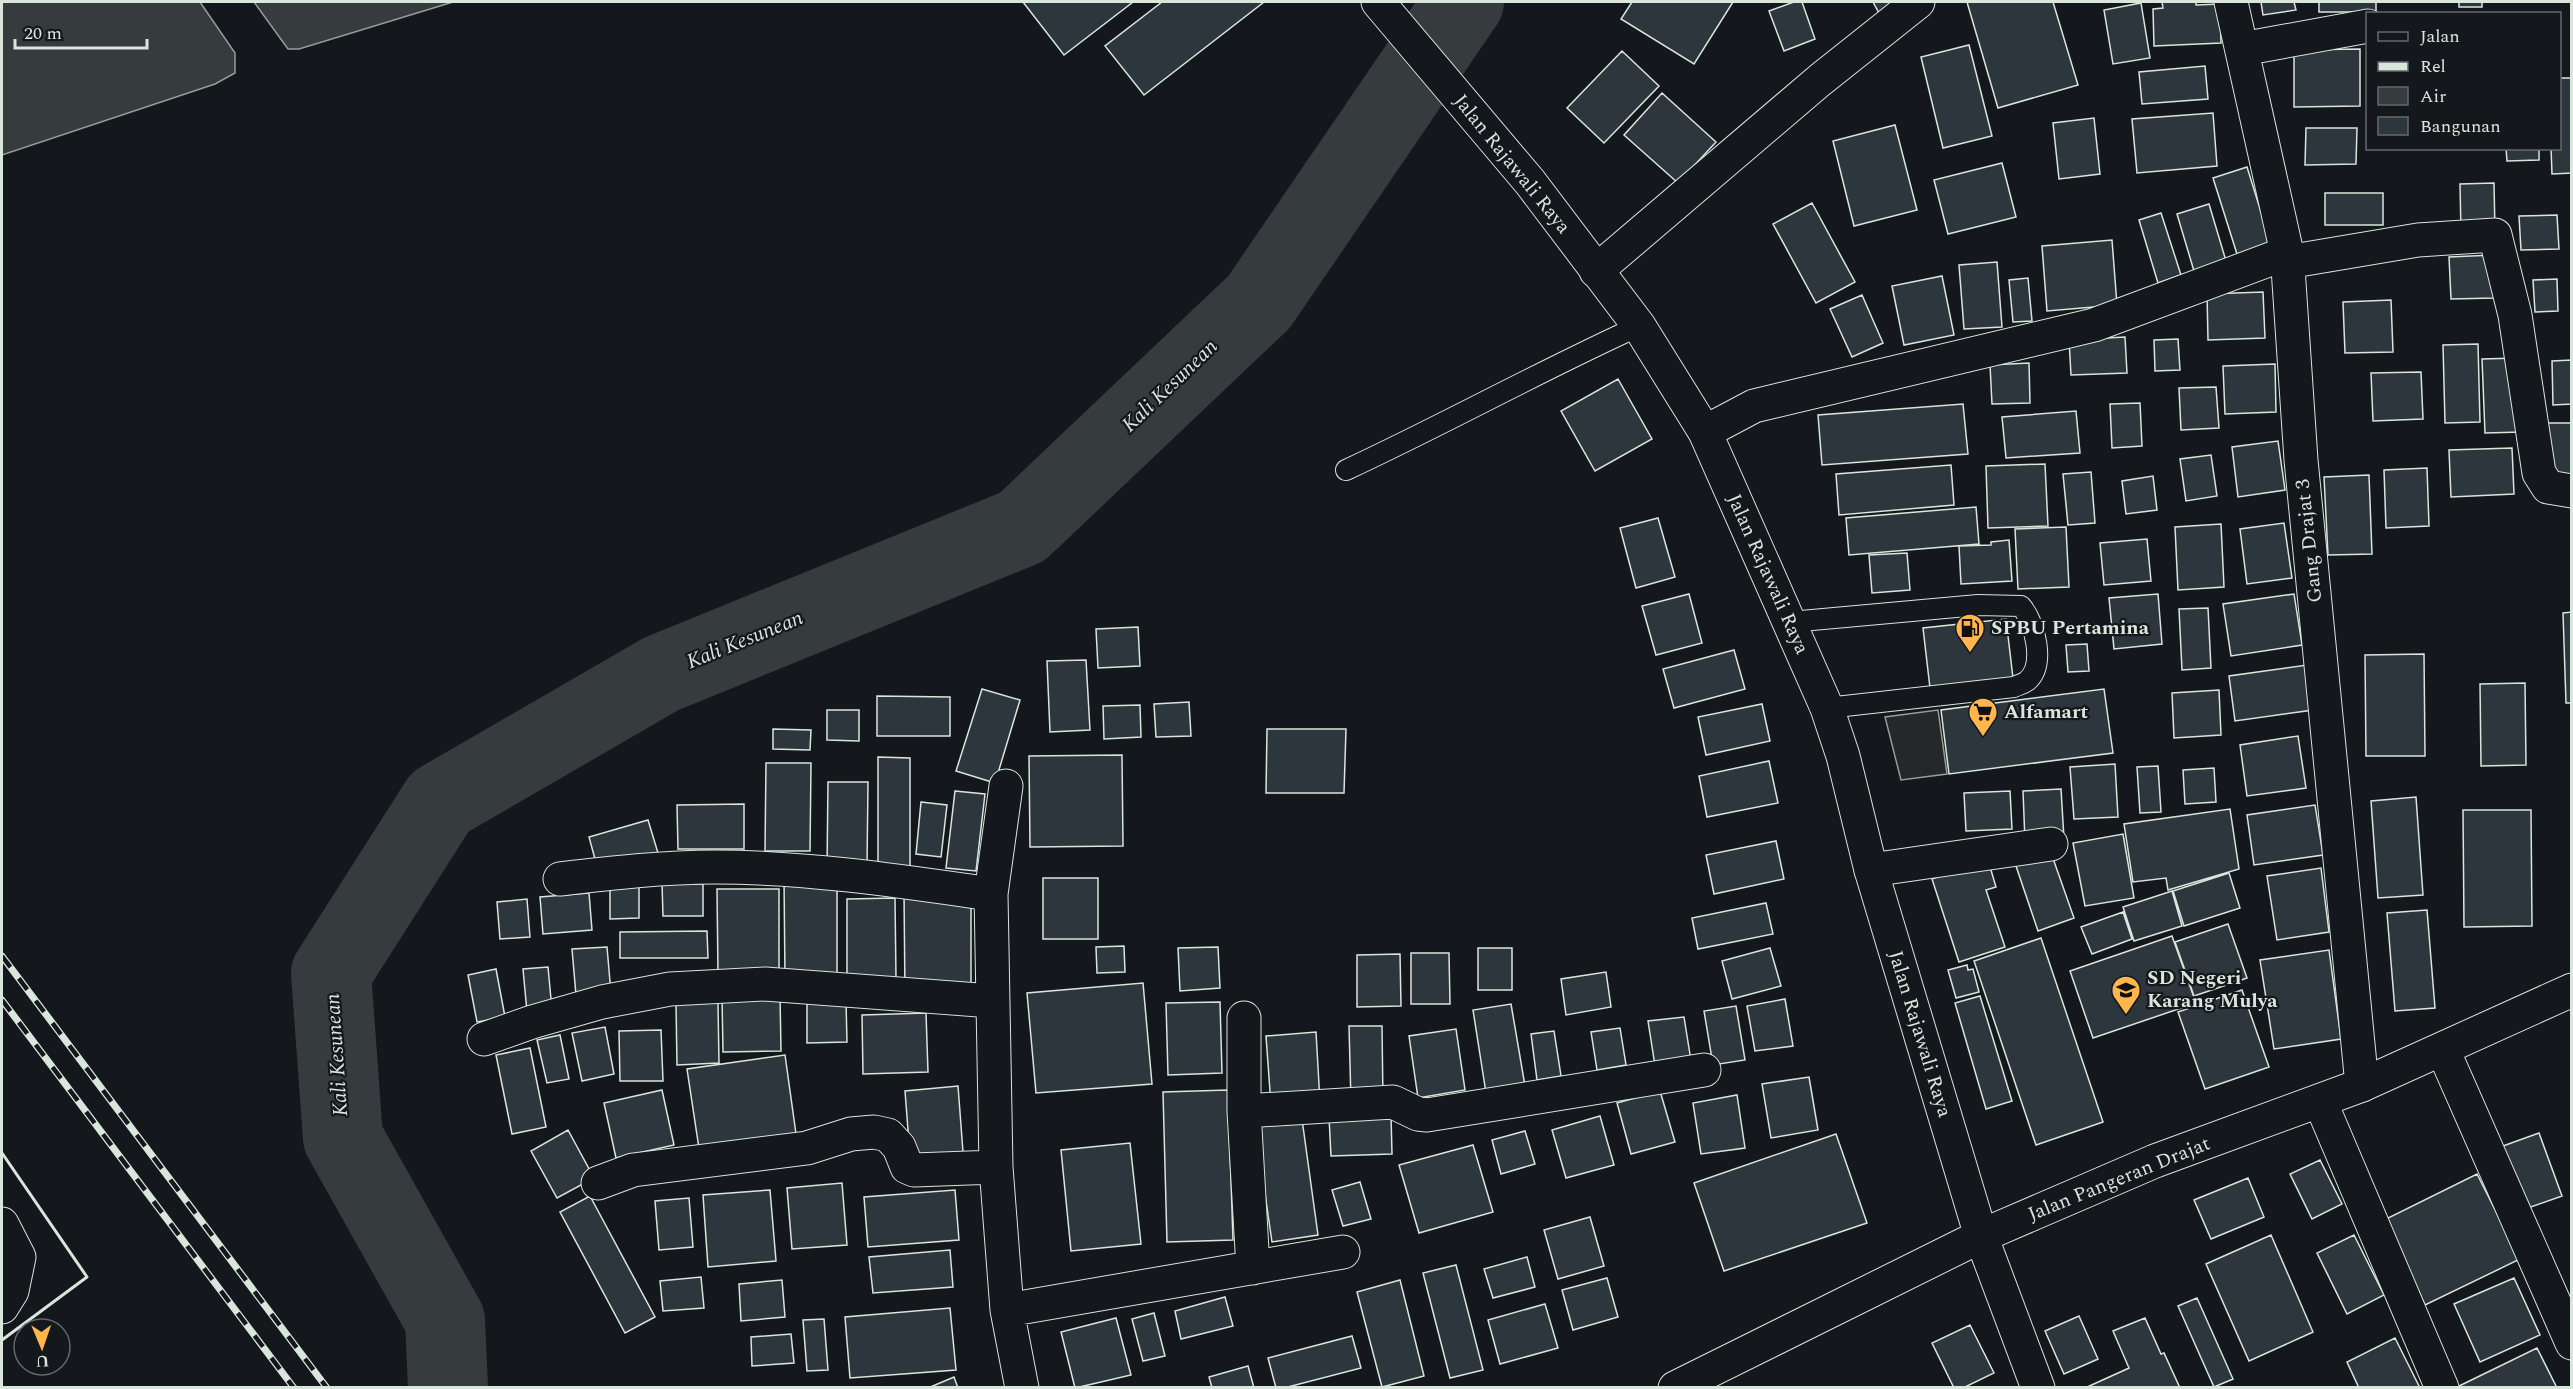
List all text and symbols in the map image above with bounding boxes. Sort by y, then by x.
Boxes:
scale bar [15,12,147,50]
legend [2366,12,2561,150]
text: 20 m [24,20,62,47]
text: Jalan [2420,23,2460,50]
text: Rel [2420,53,2446,80]
text: Air [2420,83,2446,110]
street label: Jalan Rajawali Raya [1446,87,1578,241]
text: Bangunan [2420,113,2501,140]
water label: Kali Kesunean [1115,332,1225,440]
street label: Gang Drajat 3 [2288,478,2330,604]
street label: Jalan Rajawali Raya [1719,489,1817,659]
water label: Kali Kesunean [682,602,808,678]
fuel station icon: SPBU Pertamina [1954,612,1986,654]
place label: SPBU Pertamina [1991,613,2150,643]
supermarket icon: Alfamart [1967,696,1999,738]
place label: Alfamart [2004,697,2088,727]
street label: Jalan Rajawali Raya [1880,947,1960,1121]
place label: SD Negeri Karang Mulya [2147,963,2278,1016]
school or university icon: SD Negeri Karang Mulya [2110,974,2142,1016]
water label: Kali Kesunean [317,992,357,1118]
street label: Jalan Pangeran Drajat [2023,1129,2215,1229]
north arrow [12,1317,72,1377]
text: U [35,1349,50,1373]

